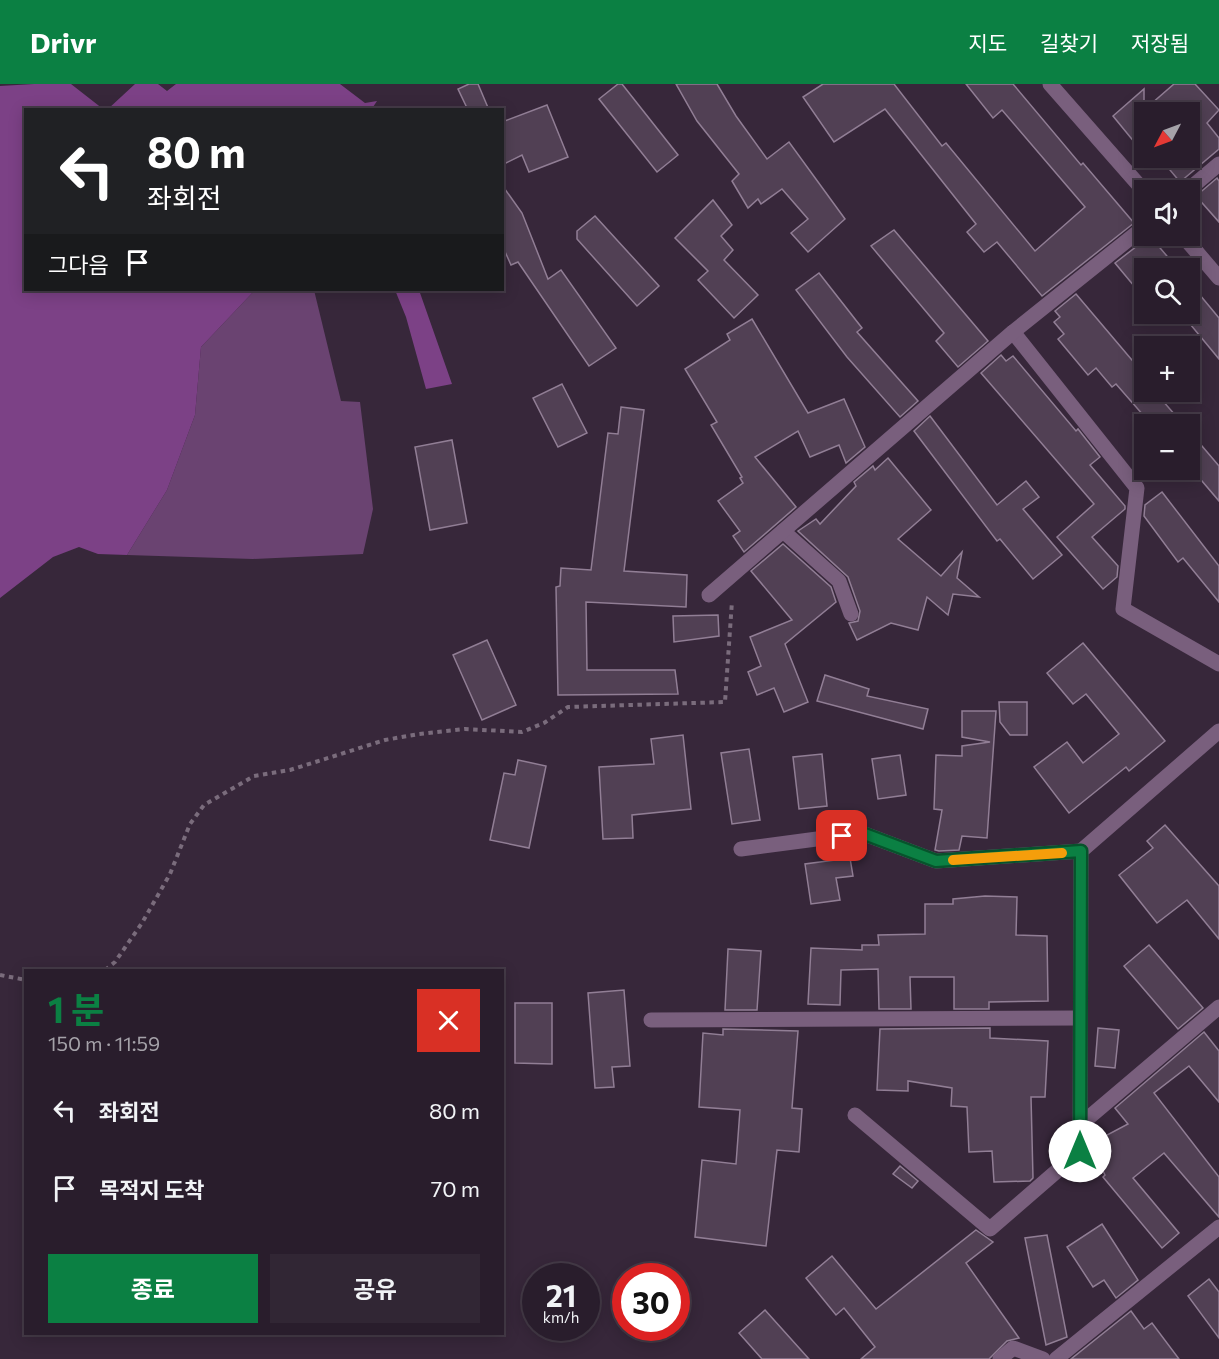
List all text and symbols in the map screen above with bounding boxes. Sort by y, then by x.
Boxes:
text: Drivr [30,25,97,59]
text: 지도 [968,30,1007,55]
text: 길찾기 [1040,30,1098,55]
text: 저장됨 [1131,30,1189,55]
north arrow [1134,102,1200,168]
map controls [1134,102,1200,480]
text: 80 m [147,125,246,177]
icon: left [48,132,126,210]
button: sound [1134,180,1200,246]
text: 좌회전 [147,181,222,214]
icon: arrive [121,246,154,279]
text: 그다음 [48,251,109,278]
button: search [1134,258,1200,324]
button: + [1134,336,1200,402]
button: − [1134,414,1200,480]
pin [816,810,867,861]
icon: arrive [825,819,858,852]
text: 1 분 [48,986,104,1030]
button: close [417,989,480,1052]
text: 150 m · 11:59 [48,1031,160,1055]
icon: left [48,1094,81,1127]
text: 80 m [429,1097,480,1124]
text: 좌회전 [99,1098,160,1125]
position arrow [1048,1119,1112,1183]
icon: arrive [48,1172,81,1205]
text: 70 m [431,1175,480,1202]
text: 목적지 도착 [99,1176,204,1203]
button: 종료 [48,1254,258,1323]
button: 공유 [270,1254,480,1323]
speed limit sign: 30 [612,1263,690,1341]
text: 21 [546,1276,576,1313]
text: km/h [543,1308,579,1326]

